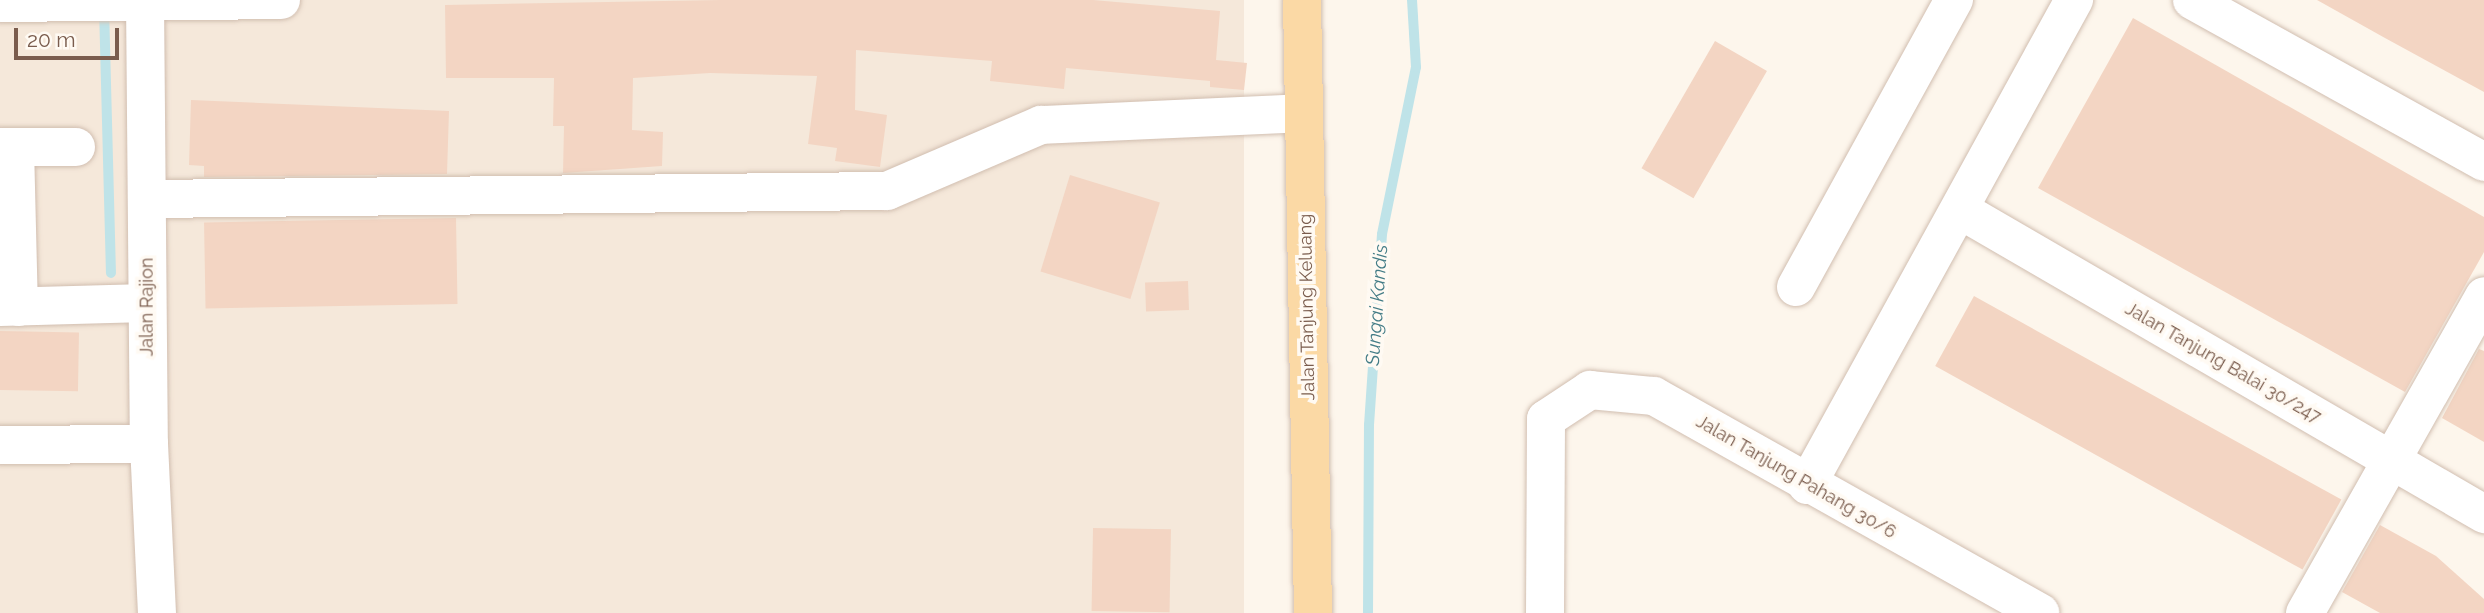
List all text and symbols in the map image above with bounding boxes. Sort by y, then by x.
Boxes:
scale bar [18,14,122,58]
text: 20 m [27,27,75,52]
street label: Jalan Tanjung Keluang [1295,213,1319,401]
water label: Sungai Kandis [1361,244,1393,366]
street label: Jalan Rajion [136,258,158,356]
street label: Jalan Tanjung Balai 30/247 [2121,298,2325,428]
street label: Jalan Tanjung Pahang 30/6 [1692,411,1900,543]

